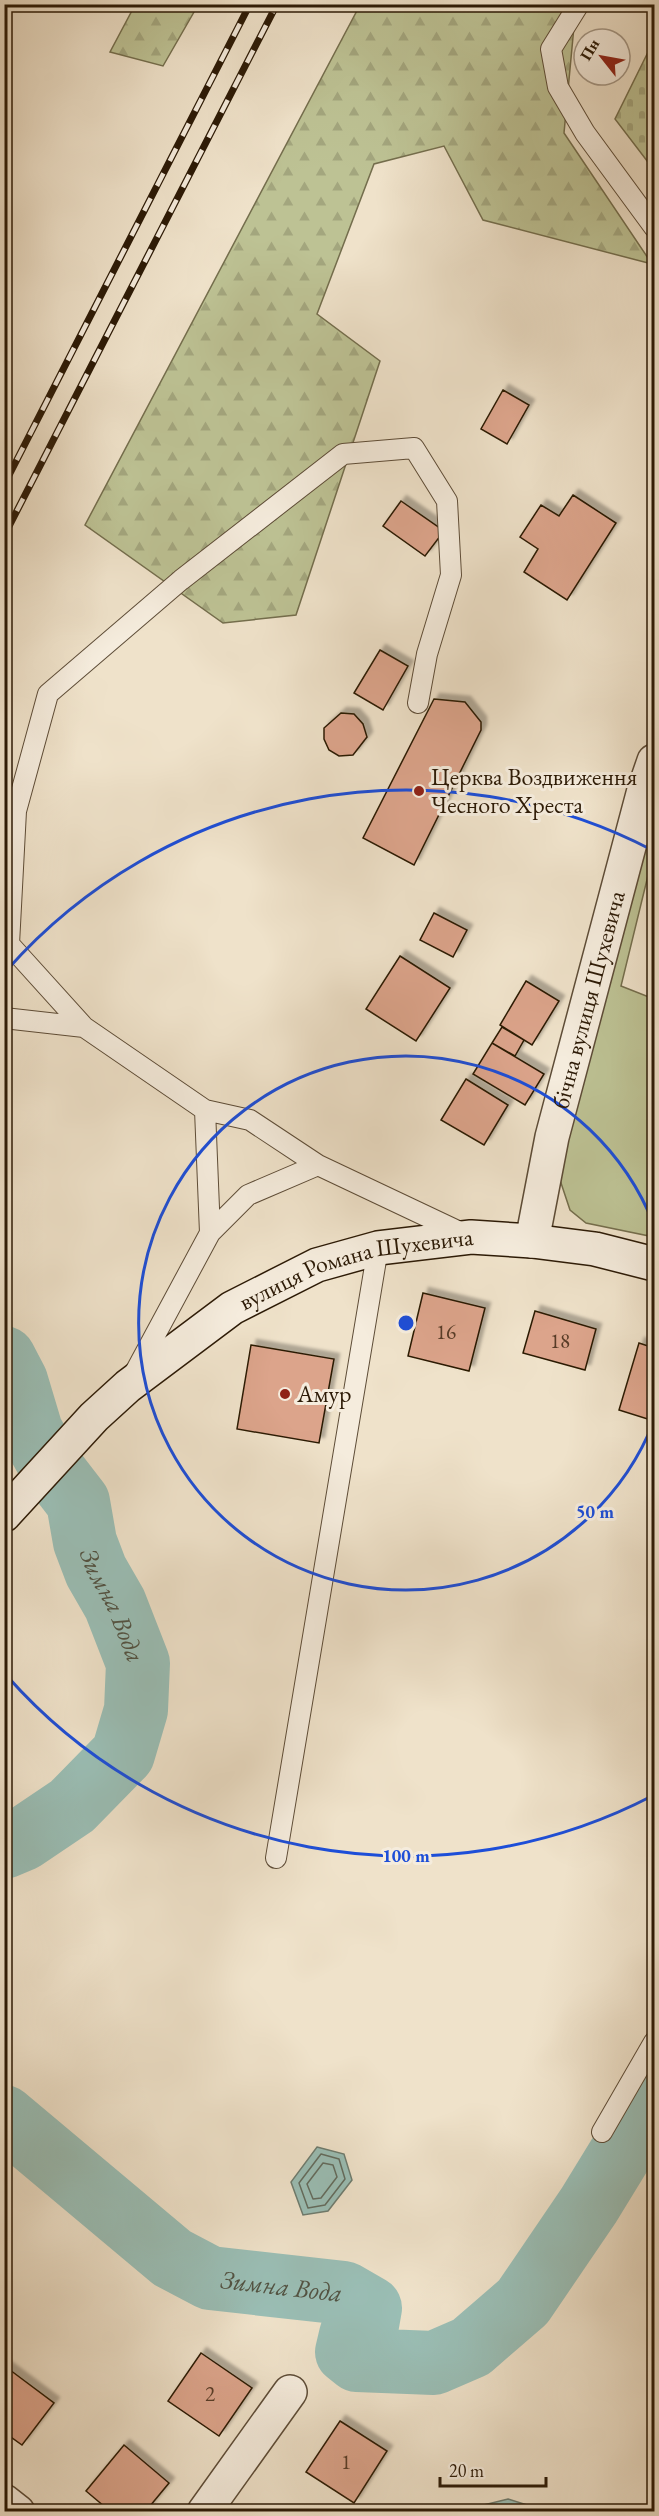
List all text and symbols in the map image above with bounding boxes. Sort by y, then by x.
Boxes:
north arrow [572,27,632,87]
text: Пн [575,35,604,64]
place label: Церква Воздвиження Чесного Хреста [431,761,637,820]
marker: Церква Воздвиження Чесного Хреста [412,784,426,798]
street label: бічна вулиця Шухевича [544,887,632,1112]
street label: вулиця Романа Шухевича [233,1221,475,1317]
centre of rings [396,1313,416,1333]
house number: 16 [436,1318,456,1345]
house number: 18 [550,1327,570,1354]
place label: Амур [296,1378,352,1409]
marker: Амур [278,1387,292,1401]
text: 50 m [576,1500,614,1523]
water label: Зимна Вода [72,1543,153,1667]
text: 100 m [382,1844,430,1867]
water label: Зимна Вода [218,2262,344,2310]
house number: 2 [205,2380,215,2407]
house number: 1 [341,2448,351,2475]
scale bar [440,2450,546,2488]
text: 20 m [449,2459,484,2482]

